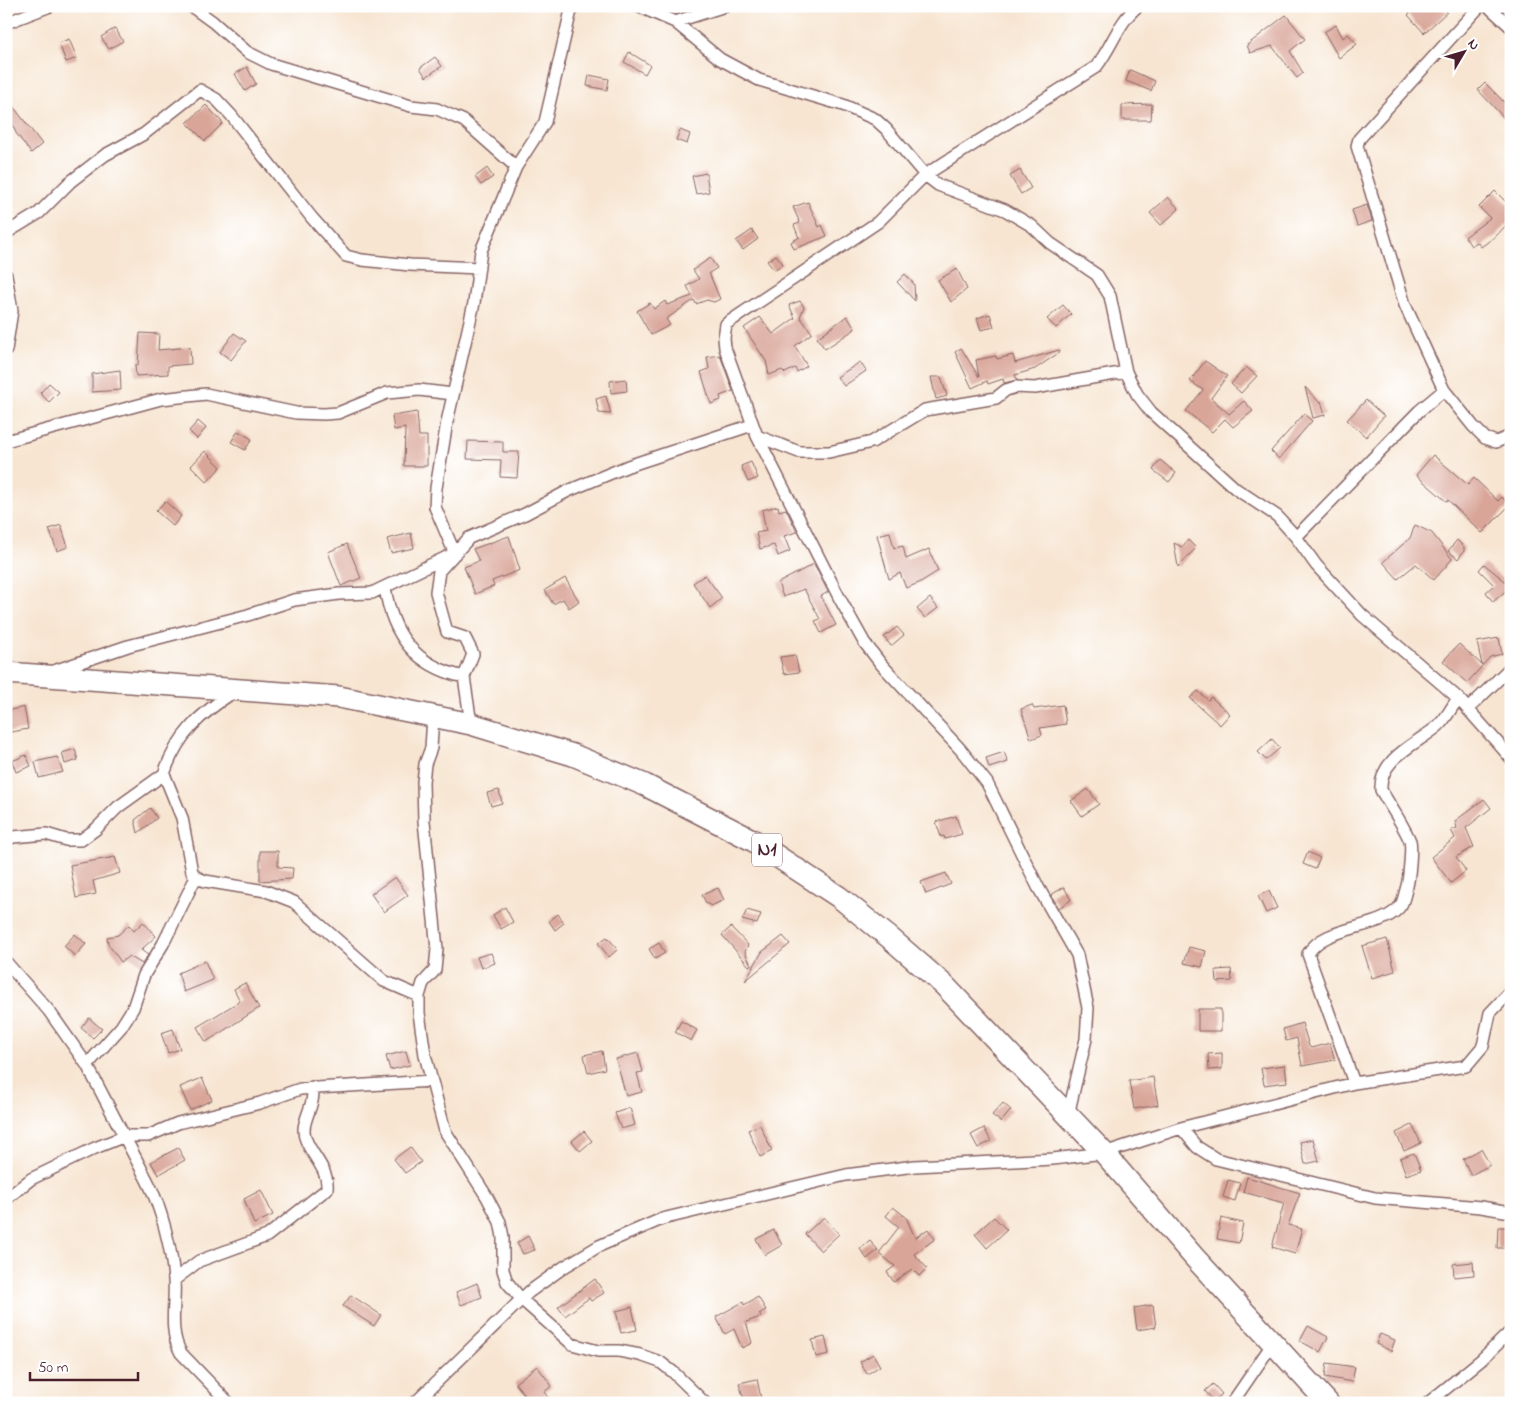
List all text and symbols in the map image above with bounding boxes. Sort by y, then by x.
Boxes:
north arrow [1440,28,1490,78]
text: N [1462,35,1484,55]
road number: N1 [752,834,782,866]
scale bar [30,1349,138,1381]
text: 50 m [38,1357,69,1379]

